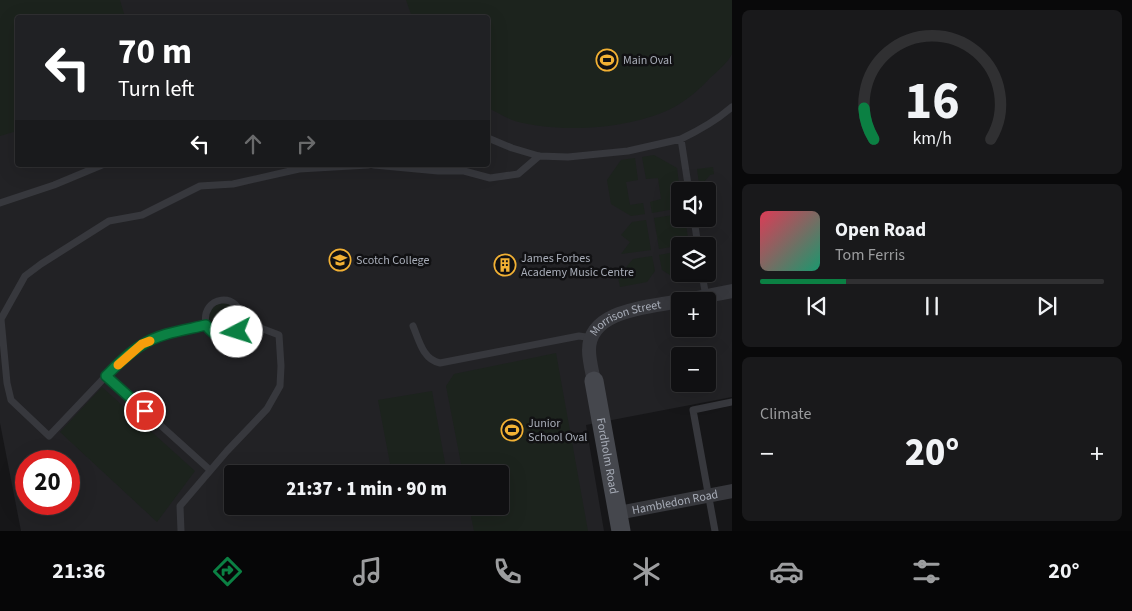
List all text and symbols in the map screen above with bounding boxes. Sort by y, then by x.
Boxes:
text: 70 m [118,27,192,77]
icon: left [35,35,100,100]
sports icon: Main Oval [595,48,619,72]
place label: Main Oval [623,52,672,69]
text: 16 [905,65,959,139]
text: Turn left [118,73,194,105]
text: km/h [912,126,952,151]
icon: left [186,130,214,158]
icon: ahead [239,130,267,158]
icon: right [292,130,320,158]
map controls [671,182,716,392]
button: sound [671,182,716,227]
text: Open Road [835,217,926,244]
button: layers [671,237,716,282]
text: Tom Ferris [835,244,905,266]
school or university icon: Scotch College [328,248,352,272]
place label: James Forbes Academy Music Centre [521,250,634,281]
place label: Scotch College [356,252,429,269]
building icon: James Forbes Academy Music Centre [493,253,517,277]
button: + [671,292,716,337]
icon: previous [803,292,831,320]
icon: pause [918,292,946,320]
icon: next [1033,292,1061,320]
street label: Morrison Street [586,296,662,340]
position arrow [210,305,262,357]
button: − [671,347,716,392]
pin [124,390,166,432]
icon: arrive [131,397,159,425]
text: Climate [760,403,811,425]
place label: Junior School Oval [528,415,587,446]
street label: Fordholm Road [592,416,622,495]
sports icon: Junior School Oval [500,418,524,442]
text: 20° [905,426,959,480]
text: − [760,434,774,474]
text: + [1090,434,1104,474]
speed limit sign: 20 [15,450,80,515]
text: 21:37 · 1 min · 90 m [286,476,447,503]
street label: Hambledon Road [630,486,720,519]
icon: directions [210,554,245,589]
icon: music [350,554,385,589]
icon: phone [490,554,525,589]
icon: climate [629,554,664,589]
icon: car [769,554,804,589]
icon: filters [909,554,944,589]
text: 21:36 [52,555,105,587]
text: 20° [1048,555,1080,587]

